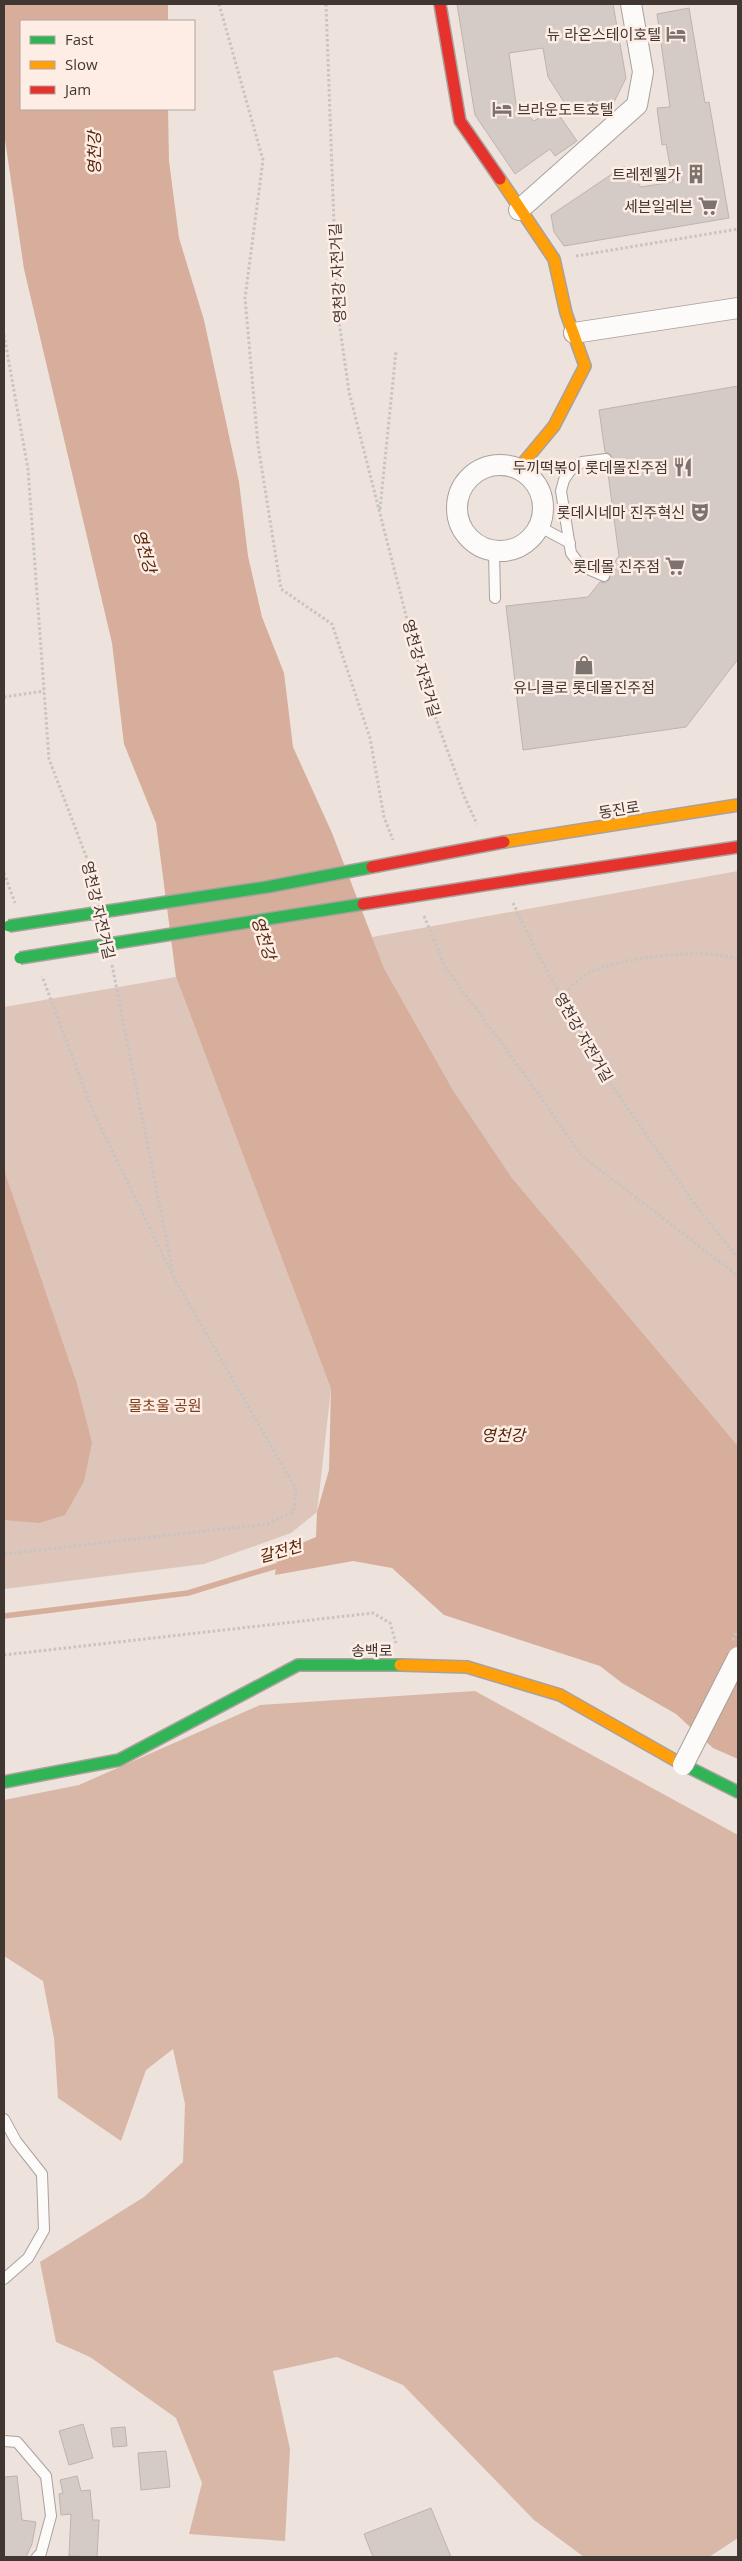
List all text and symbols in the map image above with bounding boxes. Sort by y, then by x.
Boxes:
legend [20,20,195,110]
hotel icon: 뉴 라온스테이호텔 [665,23,687,45]
place label: 뉴 라온스테이호텔 [547,24,661,44]
text: Fast [65,29,94,49]
text: Slow [65,54,98,74]
text: Jam [63,79,91,99]
hotel icon: 브라운도트호텔 [491,98,513,120]
place label: 브라운도트호텔 [517,99,614,119]
water label: 영천강 [83,129,105,175]
building icon: 트레젠웰가 [685,163,707,185]
place label: 트레젠웰가 [612,164,681,184]
supermarket icon: 세븐일레븐 [697,195,719,217]
place label: 세븐일레븐 [624,196,693,216]
street label: 영천강 자전거길 [324,222,350,324]
restaurant icon: 두끼떡볶이 롯데몰진주점 [672,456,694,478]
place label: 두끼떡볶이 롯데몰진주점 [512,457,668,477]
theatre icon: 롯데시네마 진주혁신 [689,501,711,523]
place label: 롯데시네마 진주혁신 [557,502,685,522]
water label: 영천강 [128,527,162,577]
supermarket icon: 롯데몰 진주점 [664,555,686,577]
place label: 롯데몰 진주점 [573,556,660,576]
street label: 영천강 자전거길 [399,617,445,719]
shop icon: 유니클로 롯데몰진주점 [573,654,595,676]
place label: 유니클로 롯데몰진주점 [513,677,655,697]
street label: 동진로 [597,796,641,822]
street label: 영천강 자전거길 [78,859,120,961]
water label: 영천강 [247,914,282,965]
street label: 영천강 자전거길 [550,988,618,1086]
park label: 물초울 공원 [129,1395,201,1415]
water label: 영천강 [481,1424,527,1446]
water label: 갈전천 [256,1534,306,1568]
street label: 송백로 [351,1640,393,1660]

